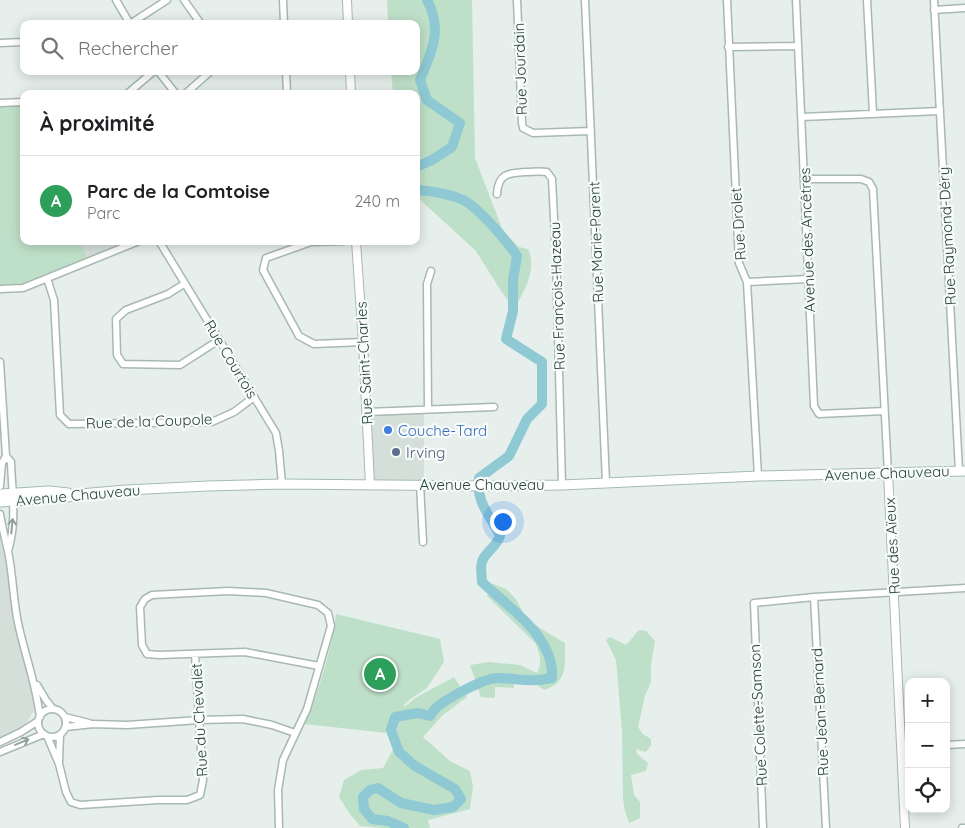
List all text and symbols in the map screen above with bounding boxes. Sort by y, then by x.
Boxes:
search box [20,20,420,75]
street label: Rue Jourdain [509,22,531,116]
icon: search [38,34,66,62]
text: Rechercher [78,36,178,60]
text: À proximité [40,110,155,136]
street label: Rue Raymond-Déry [934,166,960,306]
street label: Avenue des Ancêtres [795,167,819,313]
text: Parc de la Comtoise [87,179,270,203]
street label: Rue Marie-Parent [584,181,608,303]
street label: Rue Drolet [726,187,750,261]
text: A [51,191,61,211]
text: 240 m [354,191,400,211]
text: Parc [87,203,120,223]
street label: Rue François-Hazeau [545,221,569,371]
street label: Rue Saint-Charles [351,301,377,425]
street label: Rue Courtois [200,316,262,402]
street label: Rue de la Coupole [85,409,213,433]
place label: Couche-Tard [398,421,487,440]
marker: Couche-Tard [382,424,394,436]
place label: Irving [406,443,445,462]
marker: Irving [390,446,402,458]
street label: Avenue Chauveau [824,461,950,485]
street label: Avenue Chauveau [419,475,545,494]
street label: Avenue Chauveau [15,480,141,510]
street label: Rue des Aïeux [880,497,904,595]
your location [490,509,516,535]
one-way arrow [8,518,17,534]
street label: Rue Colette-Samson [745,644,771,786]
street label: Rue Jean-Bernard [807,648,833,776]
pin: A [364,655,396,693]
street label: Rue du Chevalet [187,663,211,777]
map controls [905,678,950,813]
button: + [905,678,950,723]
button: − [905,723,950,768]
one-way arrow [14,737,29,746]
button: locate [905,768,950,813]

